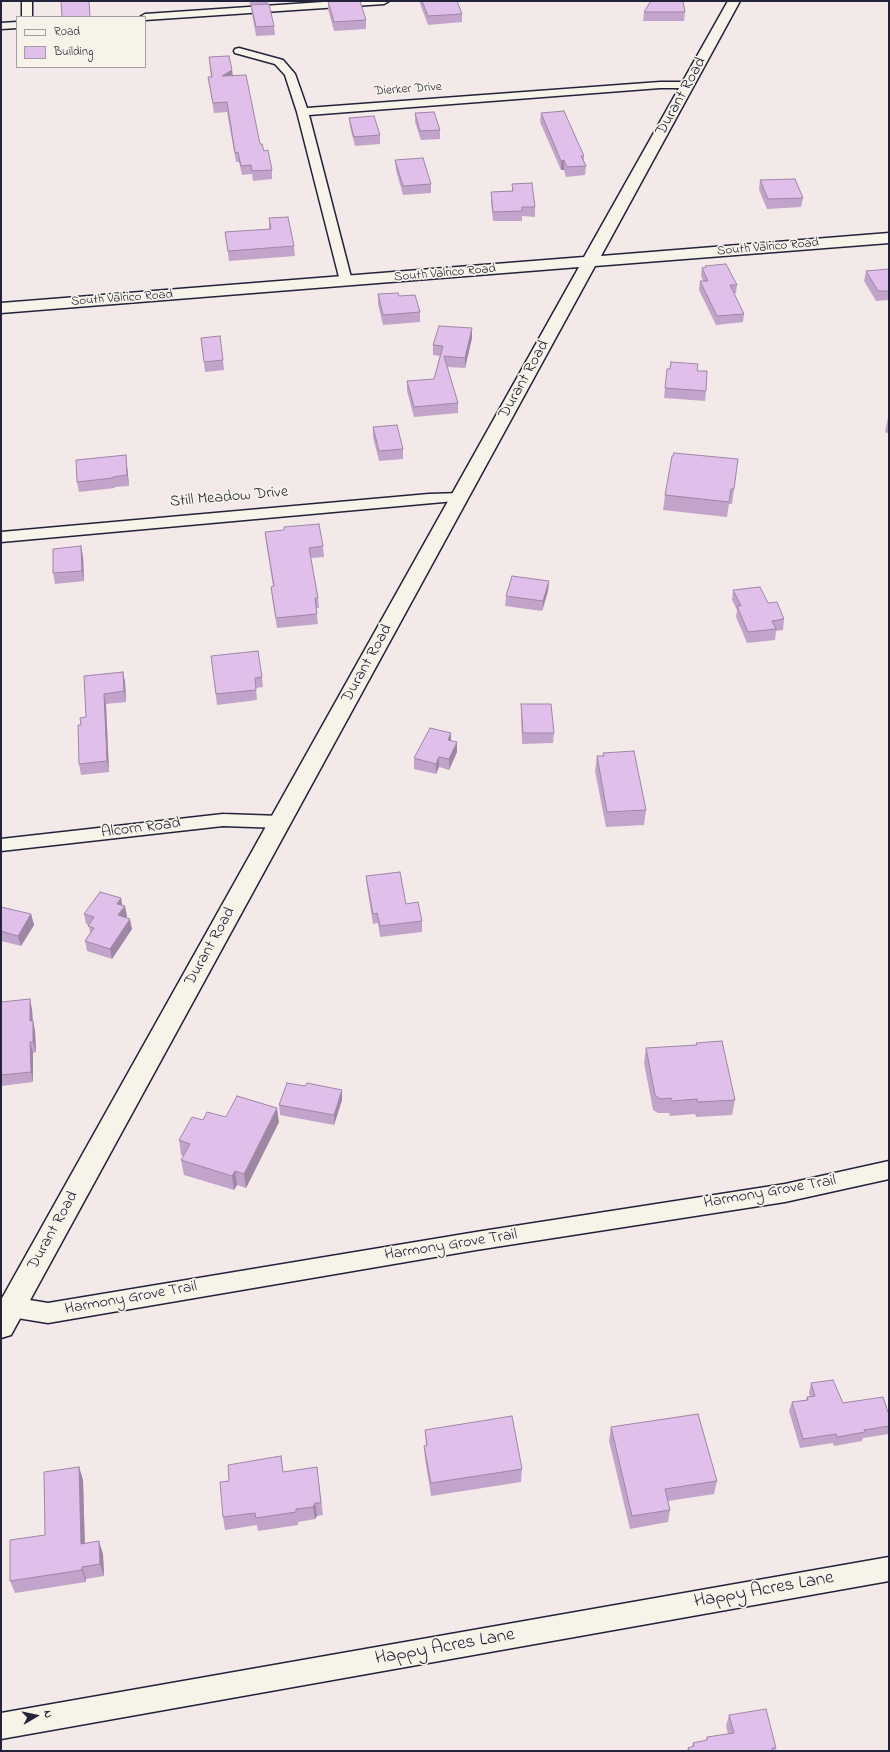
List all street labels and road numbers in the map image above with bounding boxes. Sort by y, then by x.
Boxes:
street label: Durant Road [653,55,711,139]
street label: Dierker Drive [374,80,442,100]
street label: South Valrico Road [716,236,820,260]
street label: South Valrico Road [393,262,497,286]
street label: South Valrico Road [71,288,173,310]
street label: Durant Road [496,338,554,422]
street label: Still Meadow Drive [169,483,289,513]
street label: Durant Road [339,622,397,706]
street label: Alcorn Road [100,815,182,843]
street label: Durant Road [182,905,240,989]
street label: Harmony Grove Trail [702,1172,838,1214]
street label: Durant Road [25,1189,83,1273]
street label: Harmony Grove Trail [383,1226,519,1266]
street label: Harmony Grove Trail [63,1278,199,1320]
street label: Happy Acres Lane [692,1567,836,1615]
street label: Happy Acres Lane [373,1624,517,1672]

